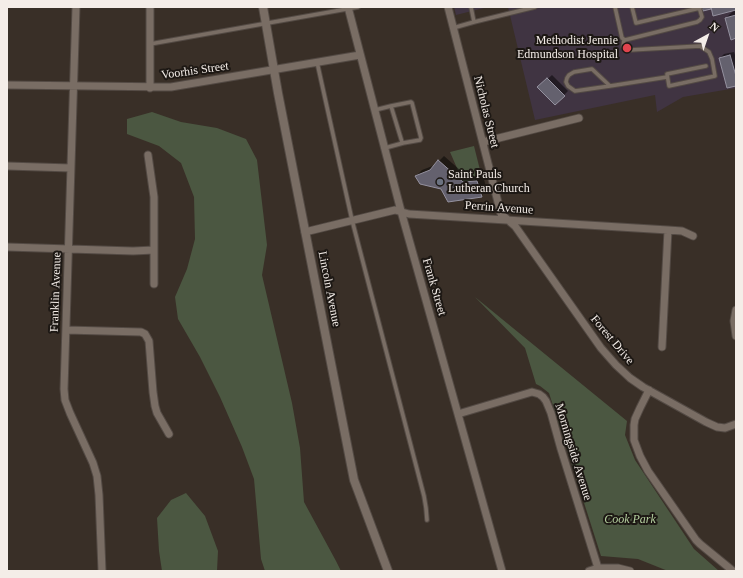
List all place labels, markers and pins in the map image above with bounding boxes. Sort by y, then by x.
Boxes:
place label: Methodist Jennie Edmundson Hospital [517,34,618,62]
marker: Methodist Jennie Edmundson Hospital [621,42,633,54]
place label: Saint Pauls Lutheran Church [448,168,530,196]
marker: Saint Pauls Lutheran Church [435,177,445,187]

